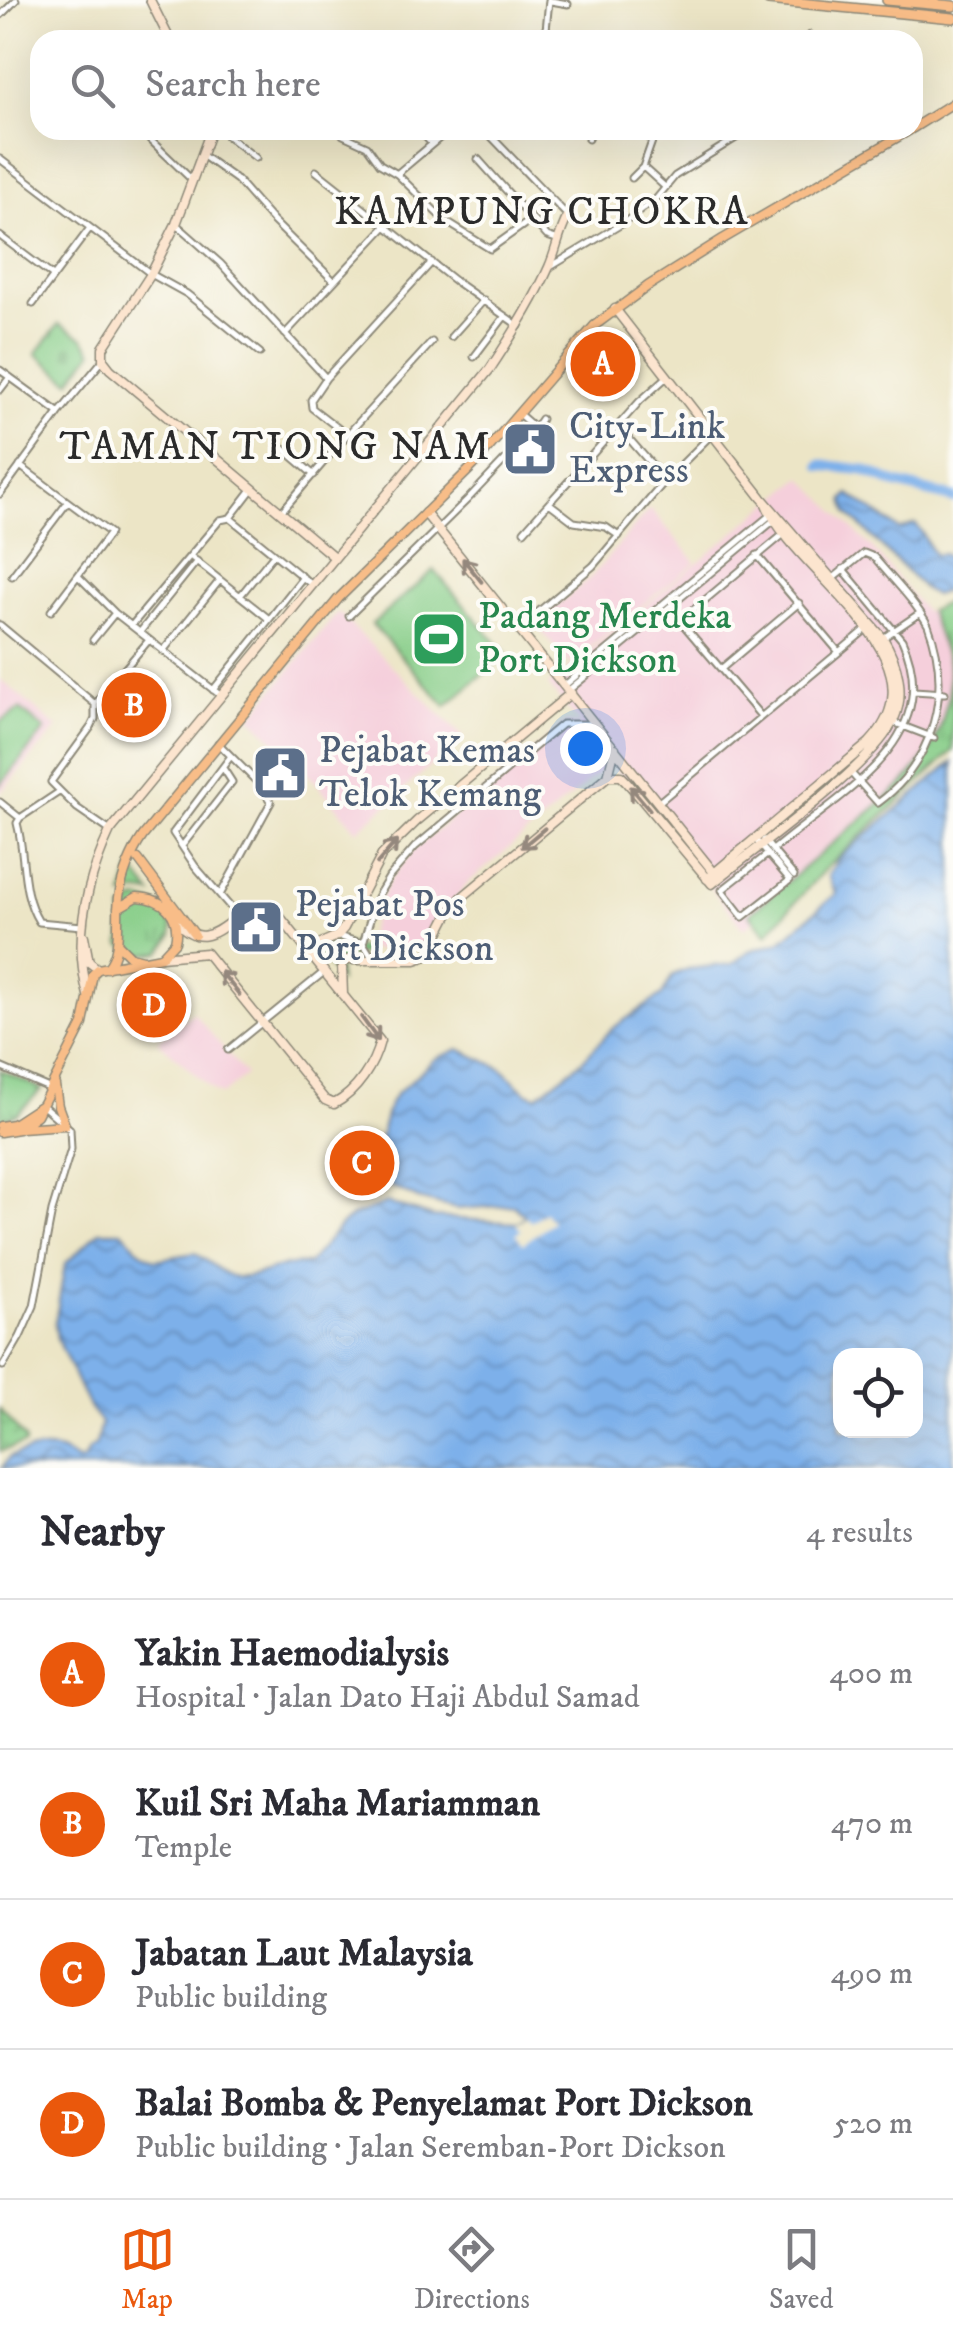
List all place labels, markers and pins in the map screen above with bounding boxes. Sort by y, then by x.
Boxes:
pin: A [570,326,636,402]
place label: City-Link Express [569,403,725,495]
public building icon: City-Link Express [500,419,560,479]
place label: Padang Merdeka Port Dickson [478,593,731,685]
sports icon: Padang Merdeka Port Dickson [409,609,469,669]
pin: B [102,668,166,742]
place label: Pejabat Kemas Telok Kemang [319,727,542,819]
public building icon: Pejabat Kemas Telok Kemang [250,743,310,803]
place label: Pejabat Pos Port Dickson [295,881,494,973]
public building icon: Pejabat Pos Port Dickson [226,897,286,957]
pin: D [122,968,186,1042]
pin: C [330,1126,394,1200]

